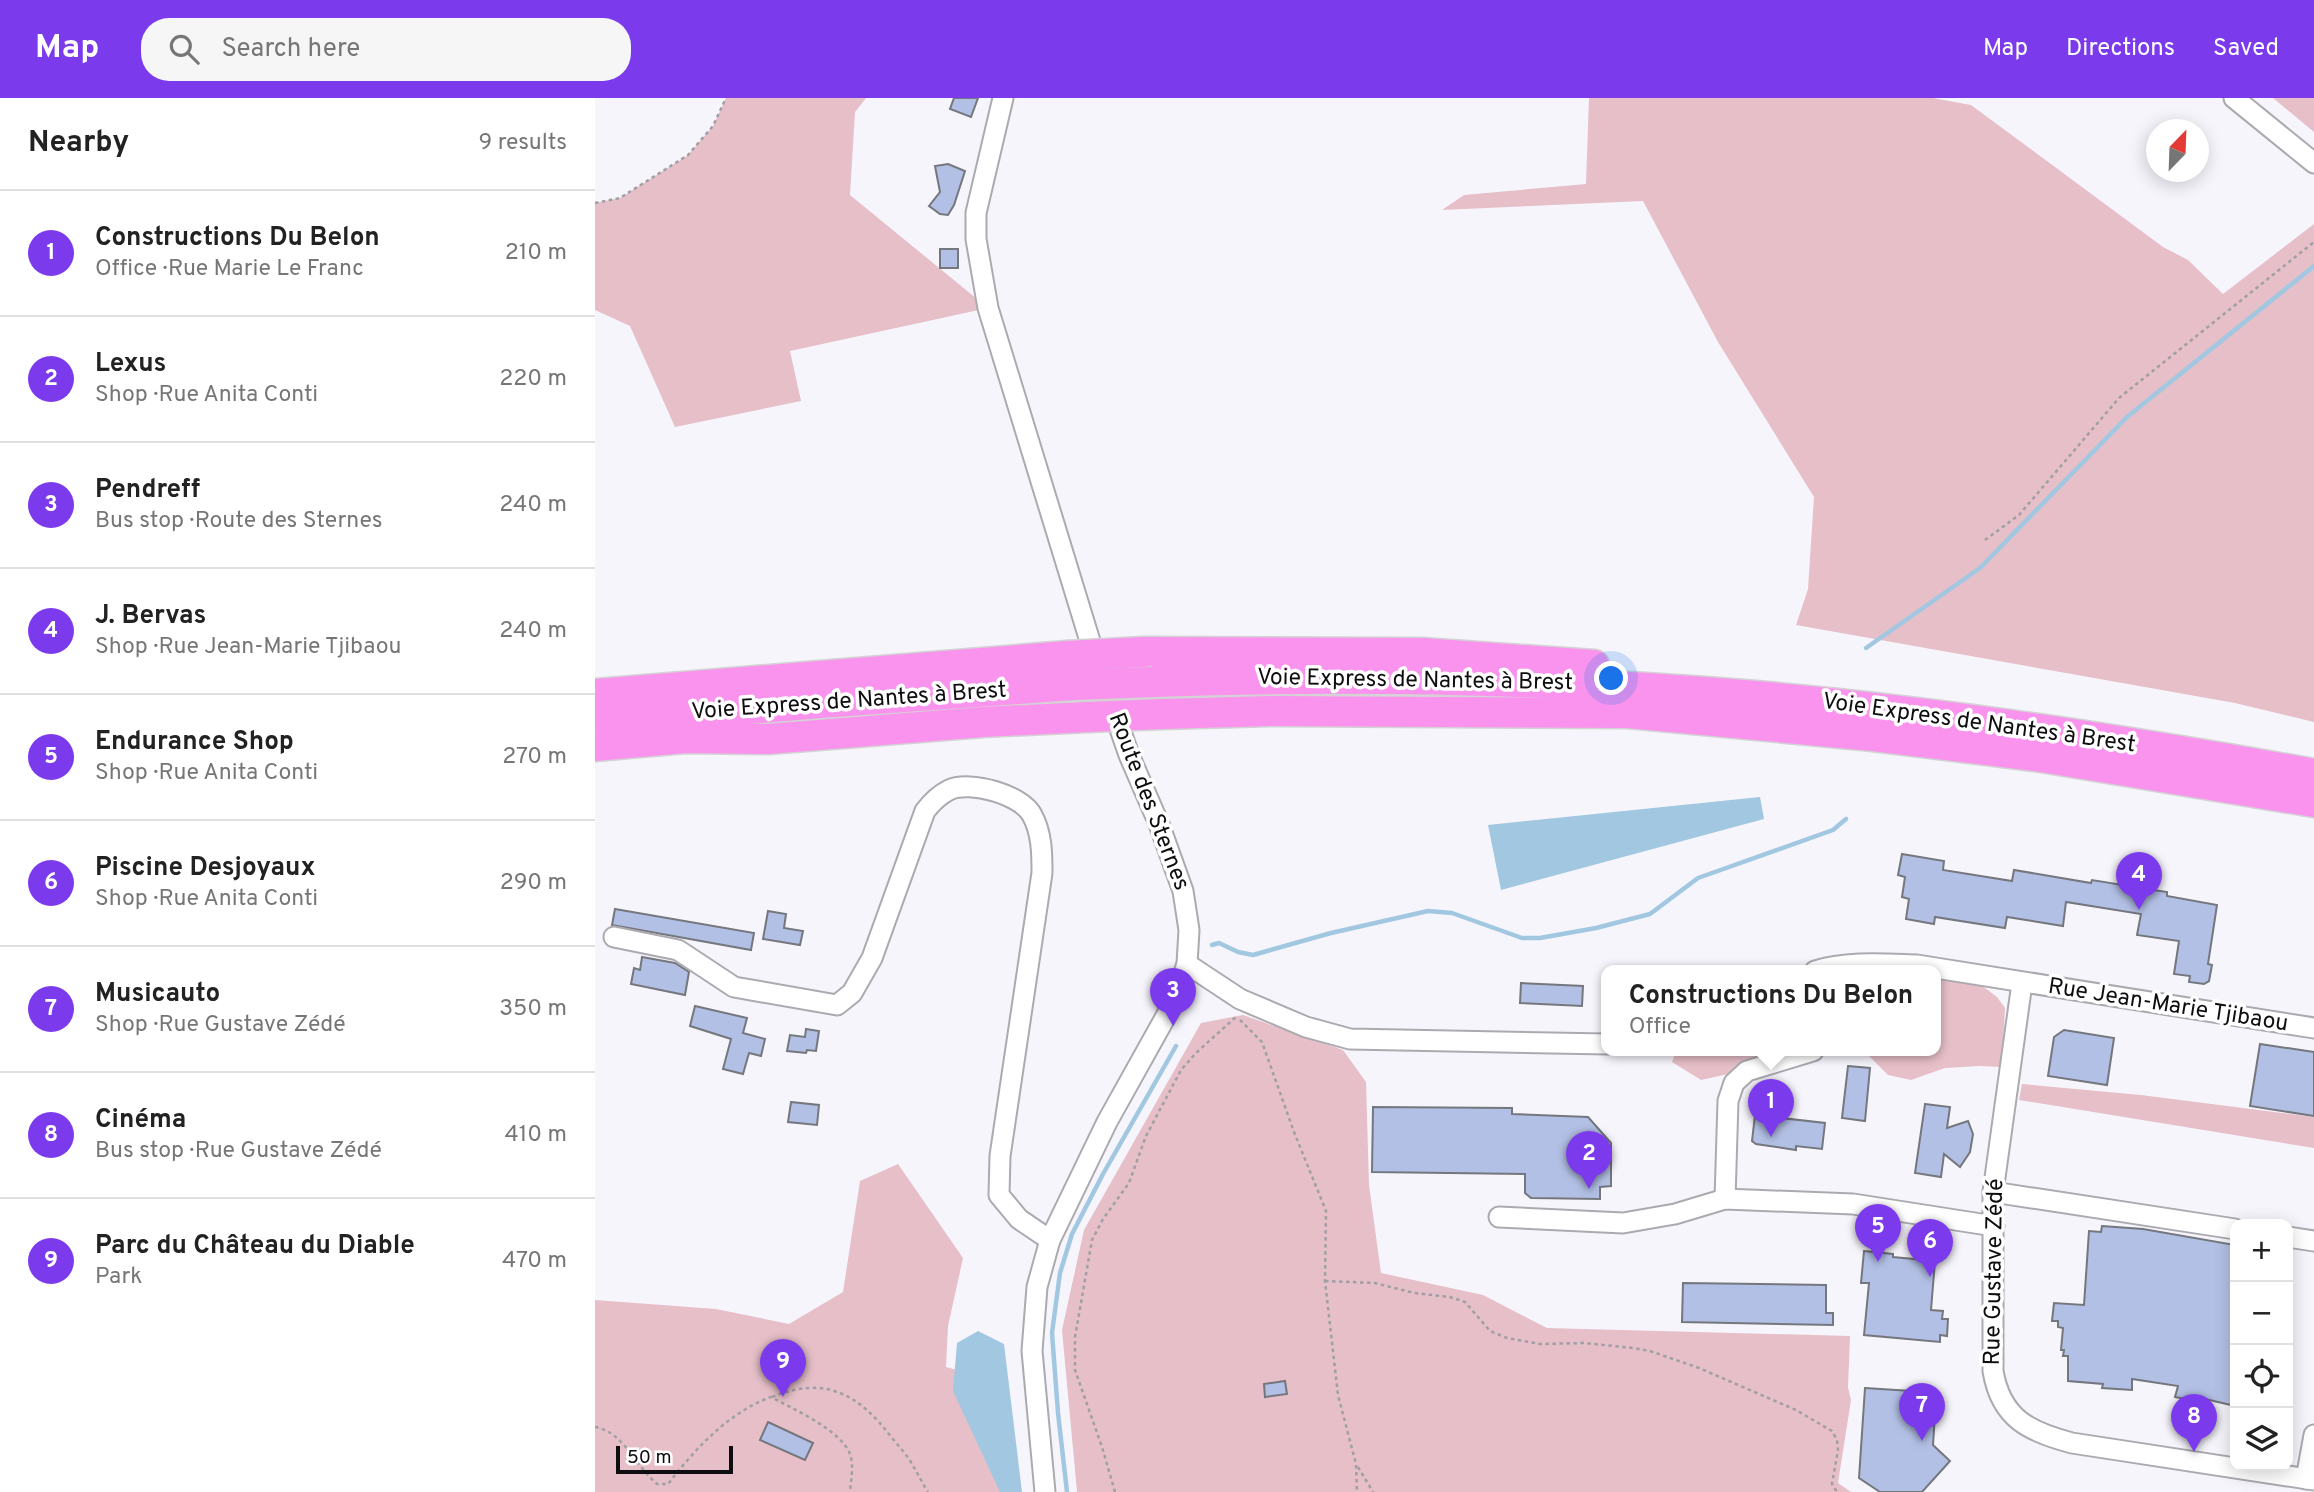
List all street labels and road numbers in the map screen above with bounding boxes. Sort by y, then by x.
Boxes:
street label: Voie Express de Nantes à Brest [1257,664,1573,698]
street label: Voie Express de Nantes à Brest [690,677,1008,727]
street label: Voie Express de Nantes à Brest [1821,688,2137,760]
street label: Route des Sternes [1101,709,1195,895]
street label: Rue Jean-Marie Tjibaou [2046,973,2290,1039]
street label: Rue Gustave Zédé [1979,1178,2011,1366]

